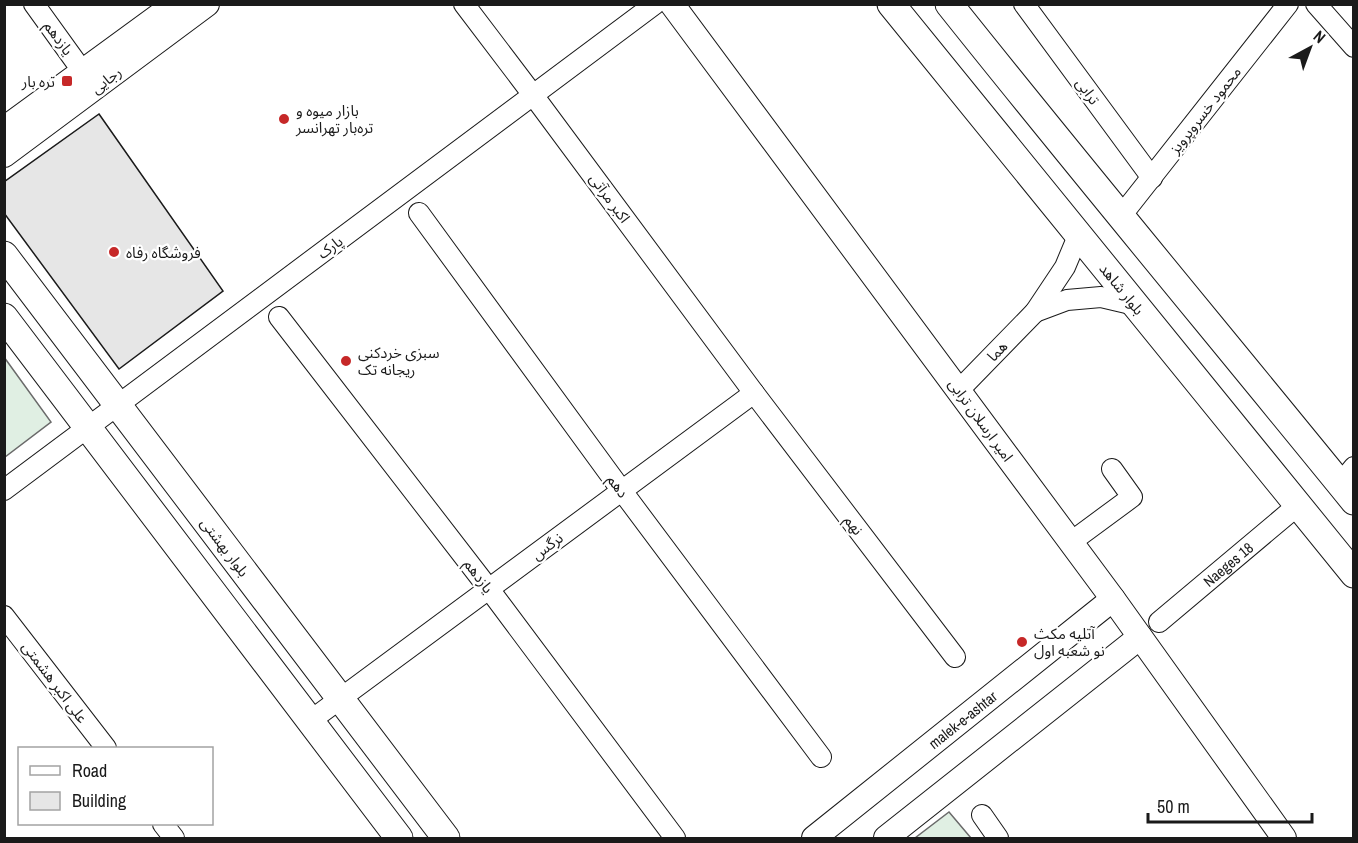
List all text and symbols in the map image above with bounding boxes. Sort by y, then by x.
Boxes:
street label: یازدهم [38,16,79,60]
north arrow [1280,18,1340,78]
text: N [1309,25,1331,48]
street label: رجایی [86,61,126,99]
street label: محمود خسروپرویز [1164,62,1246,159]
place label: تره بار [21,71,55,92]
street label: ترابی [1071,73,1105,109]
marker: تره بار [60,74,74,88]
place label: بازار میوه و تره‌بار تهرانسر [295,100,373,138]
marker: بازار میوه و تره‌بار تهرانسر [277,112,291,126]
street label: اکبر مرآتی [585,169,635,227]
street label: پارک [313,231,347,264]
place label: فروشگاه رفاه [126,242,201,263]
marker: فروشگاه رفاه [107,245,121,259]
street label: بلوار شاهد [1095,259,1149,319]
street label: هما [982,336,1012,366]
place label: سبزی خردکنی ریجانه تک [358,342,440,380]
marker: سبزی خردکنی ریجانه تک [339,354,353,368]
street label: امیر ارسلان ترابی [944,374,1018,466]
street label: دهم [602,470,634,503]
street label: نهم [839,511,868,540]
street label: بلوار بهشتی [196,513,254,581]
street label: نرگس [527,527,567,565]
street label: Naeges 18 [1198,537,1258,591]
street label: یازدهم [458,554,499,598]
place label: آتلیه مکث نو شعبه اول [1034,623,1105,661]
marker: آتلیه مکث نو شعبه اول [1015,635,1029,649]
street label: علی اکبر هشمتی [17,637,93,728]
street label: malek-e-ashtar [924,686,1001,753]
legend [18,747,213,825]
text: Road [72,758,107,783]
scale bar [1148,786,1312,824]
text: Building [72,788,127,813]
text: 50 m [1157,794,1190,819]

